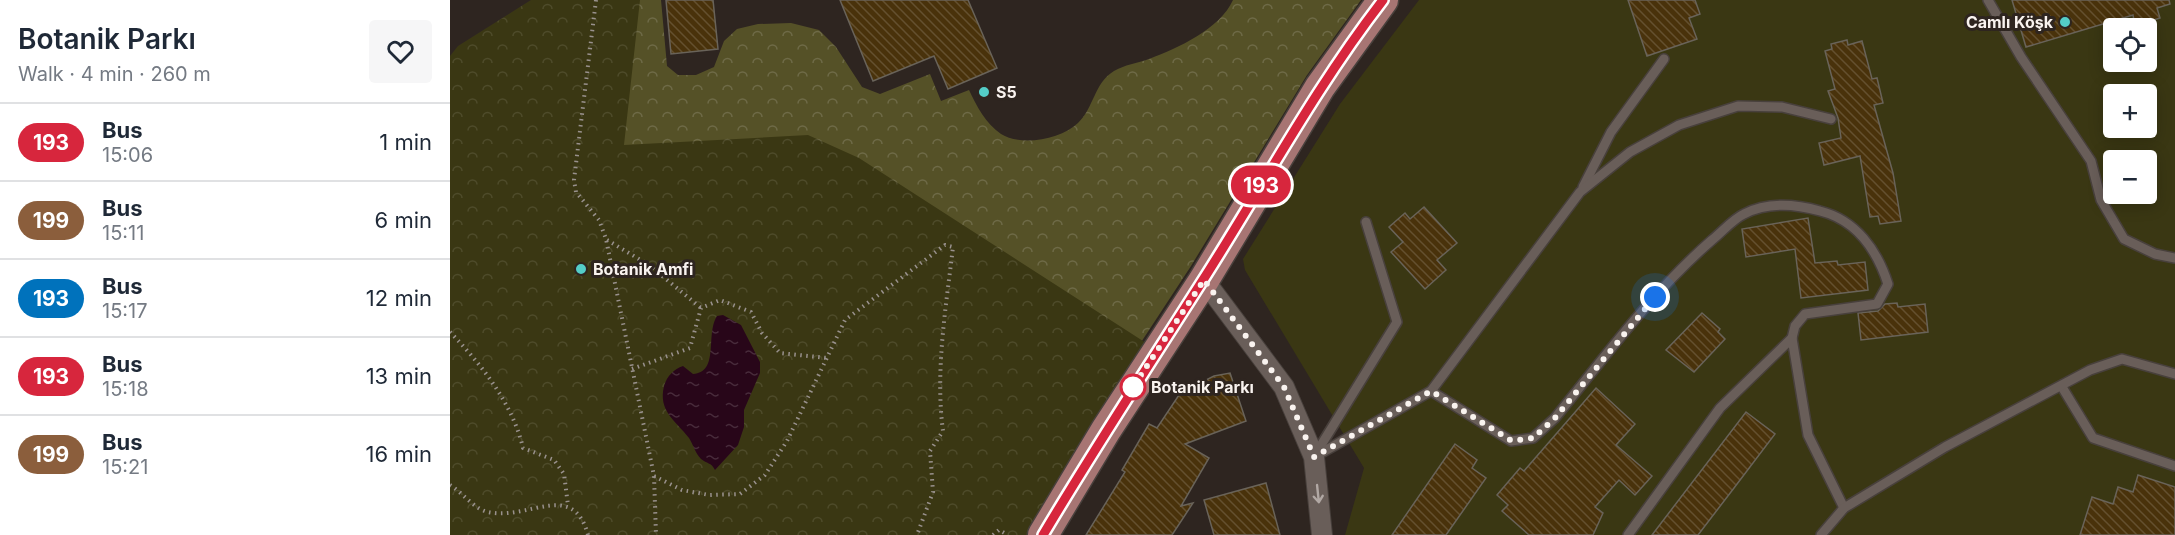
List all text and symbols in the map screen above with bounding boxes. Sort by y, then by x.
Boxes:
place label: Camlı Köşk [1966,12,2054,32]
marker: Camlı Köşk [2058,15,2072,29]
map controls [2103,18,2157,204]
button: locate [2103,18,2157,72]
button: heart [369,20,432,83]
text: Botanik Parkı [18,22,196,56]
text: Walk · 4 min · 260 m [18,62,211,86]
place label: S5 [996,82,1017,102]
button: + [2103,84,2157,138]
marker: S5 [977,85,991,99]
text: Bus [102,117,143,143]
text: 1 min [379,129,432,155]
text: 193 [33,130,69,155]
text: 15:06 [102,143,153,167]
button: − [2103,150,2157,204]
line badge: 193 [1226,166,1296,204]
text: 193 [1243,173,1279,198]
text: Bus [102,195,143,221]
text: 6 min [375,207,432,233]
text: 199 [33,208,69,233]
text: 15:11 [102,221,144,245]
place label: Botanik Amfi [593,259,693,279]
marker: Botanik Amfi [574,262,588,276]
text: Bus [102,273,143,299]
your location [1640,282,1670,312]
text: 12 min [366,285,432,311]
text: 193 [33,286,69,311]
text: 15:17 [102,299,148,323]
text: Bus [102,351,143,377]
text: 13 min [366,363,432,389]
text: 193 [33,364,69,389]
marker: Botanik Parkı [1120,374,1146,400]
text: 15:18 [102,377,149,401]
place label: Botanik Parkı [1151,377,1254,397]
text: Bus [102,429,143,455]
text: 16 min [366,441,432,467]
text: 199 [33,442,69,467]
text: 15:21 [102,455,148,479]
one-way arrow [1313,484,1324,503]

